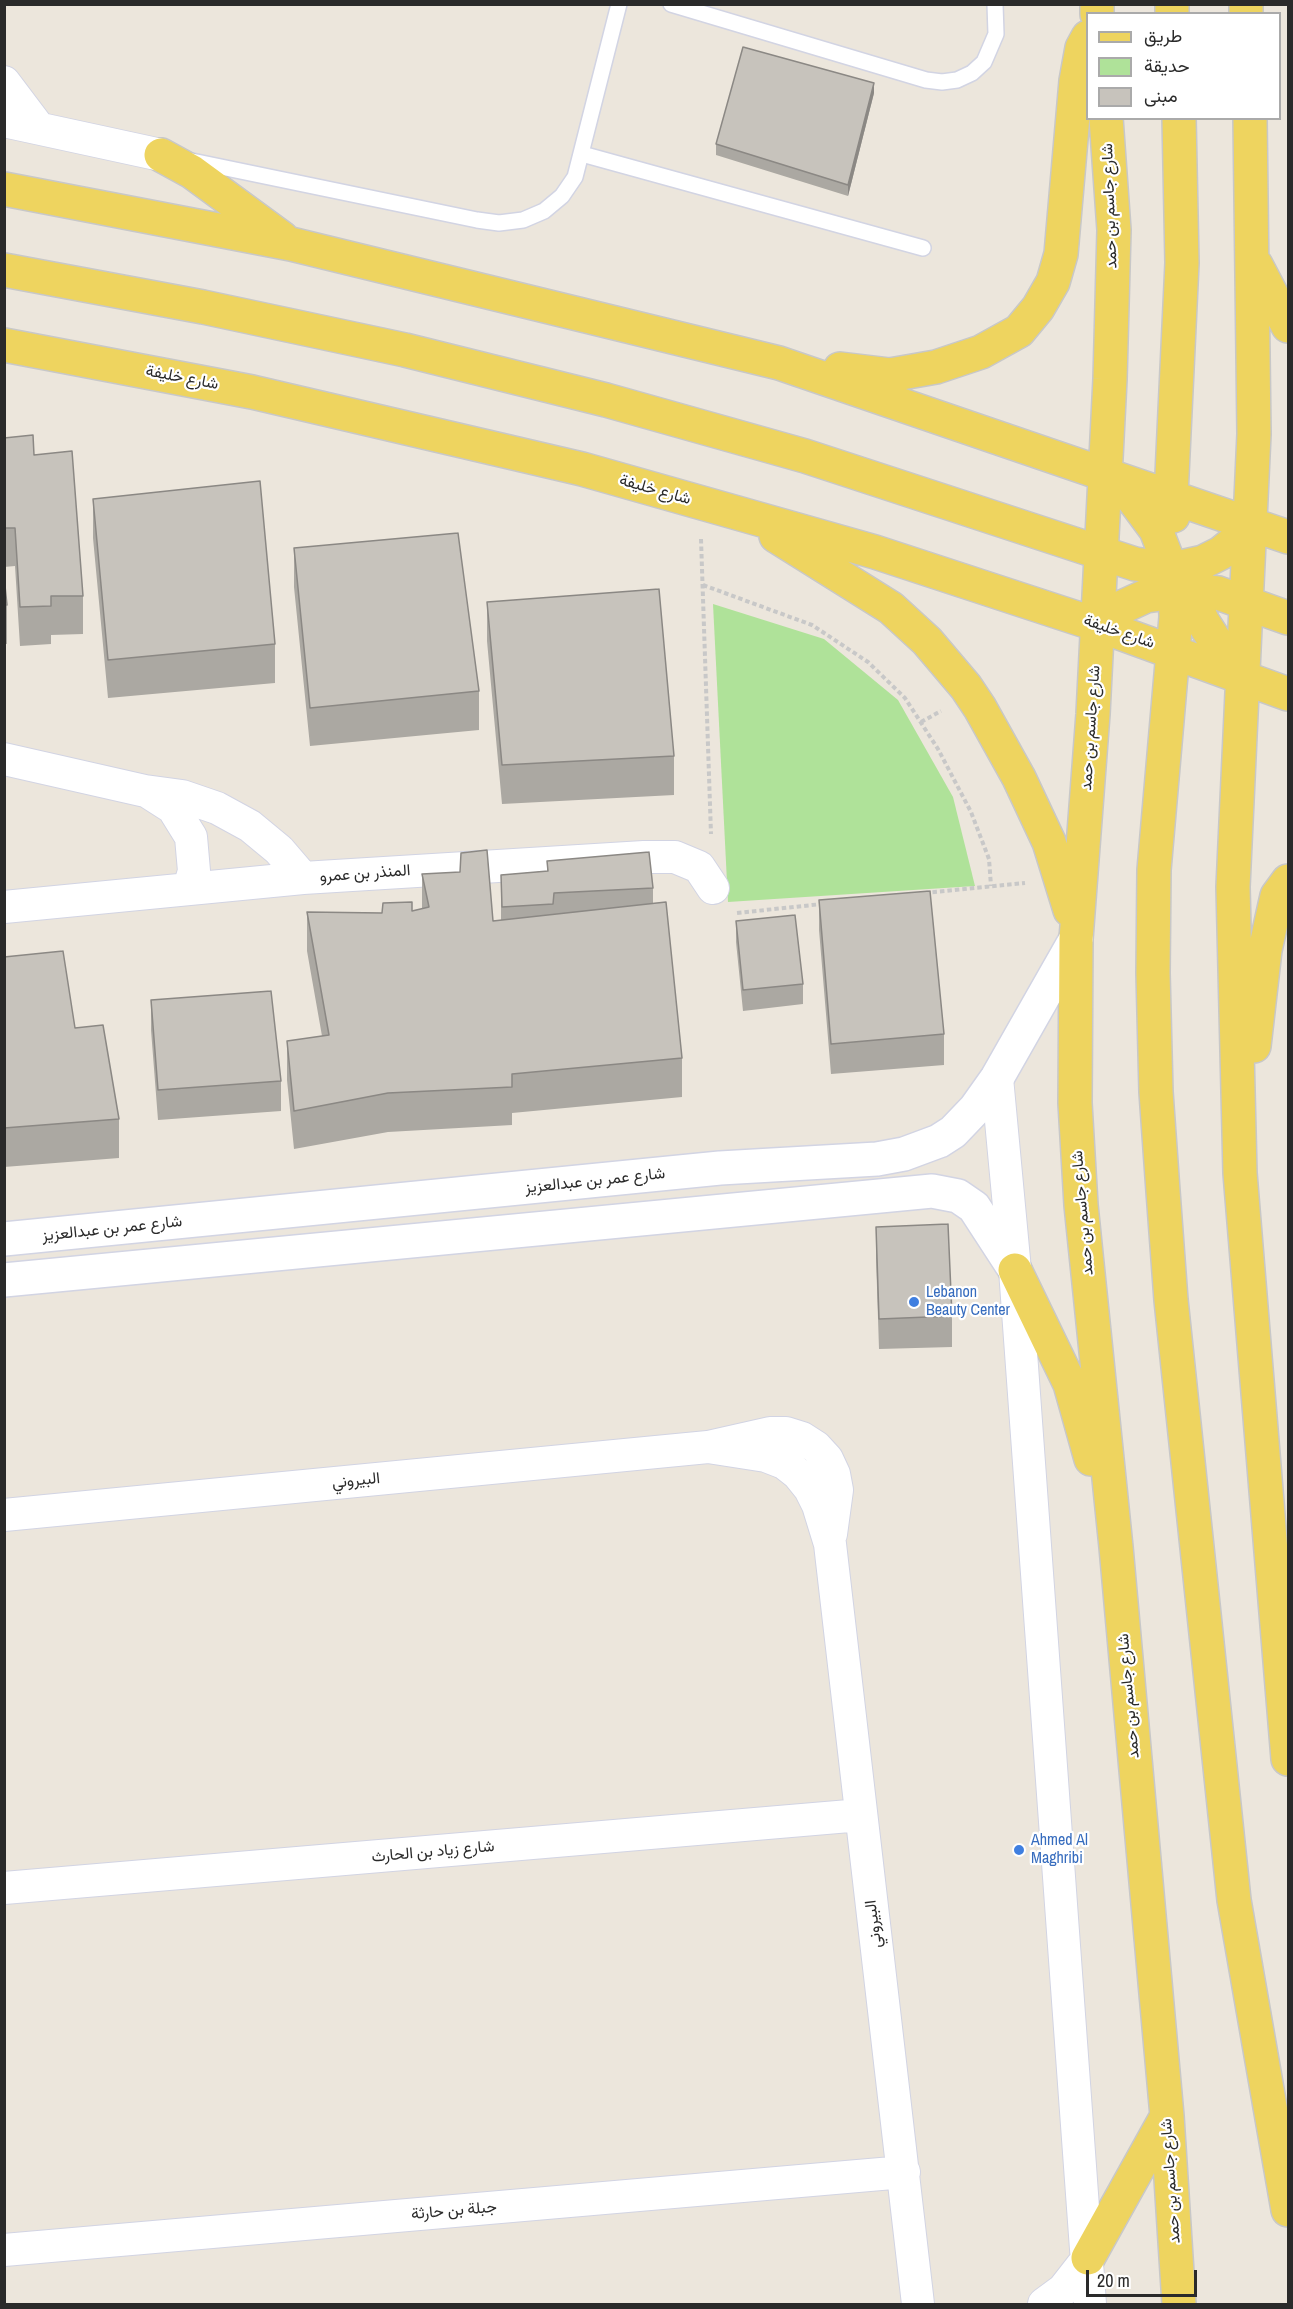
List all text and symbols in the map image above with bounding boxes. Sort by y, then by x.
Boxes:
legend [1086,12,1281,120]
text: طريق [1144,23,1182,48]
text: حديقة [1144,53,1190,78]
text: مبنى [1144,83,1178,108]
street label: شارع جاسم بن حمد [1098,143,1122,269]
street label: شارع خليفة [144,362,220,394]
street label: شارع خليفة [617,471,693,509]
street label: شارع خليفة [1081,611,1157,653]
street label: شارع جاسم بن حمد [1077,665,1105,791]
street label: المنذر بن عمرو [319,861,411,887]
street label: شارع جاسم بن حمد [1068,1150,1098,1276]
street label: شارع عمر بن عبدالعزيز [524,1164,666,1198]
street label: شارع عمر بن عبدالعزيز [41,1212,183,1246]
place label: Lebanon Beauty Center [926,1283,1010,1321]
marker: Lebanon Beauty Center [907,1295,921,1309]
street label: البيروني [331,1469,381,1493]
street label: شارع جاسم بن حمد [1114,1633,1144,1759]
place label: Ahmed Al Maghribi [1031,1831,1088,1869]
street label: شارع زياد بن الحارث [371,1837,495,1867]
marker: Ahmed Al Maghribi [1012,1843,1026,1857]
street label: البيروني [862,1899,886,1949]
street label: شارع جاسم بن حمد [1157,2118,1185,2244]
street label: جبلة بن حارثة [410,2198,498,2224]
scale bar [1089,2258,1200,2296]
text: 20 m [1097,2268,1130,2293]

